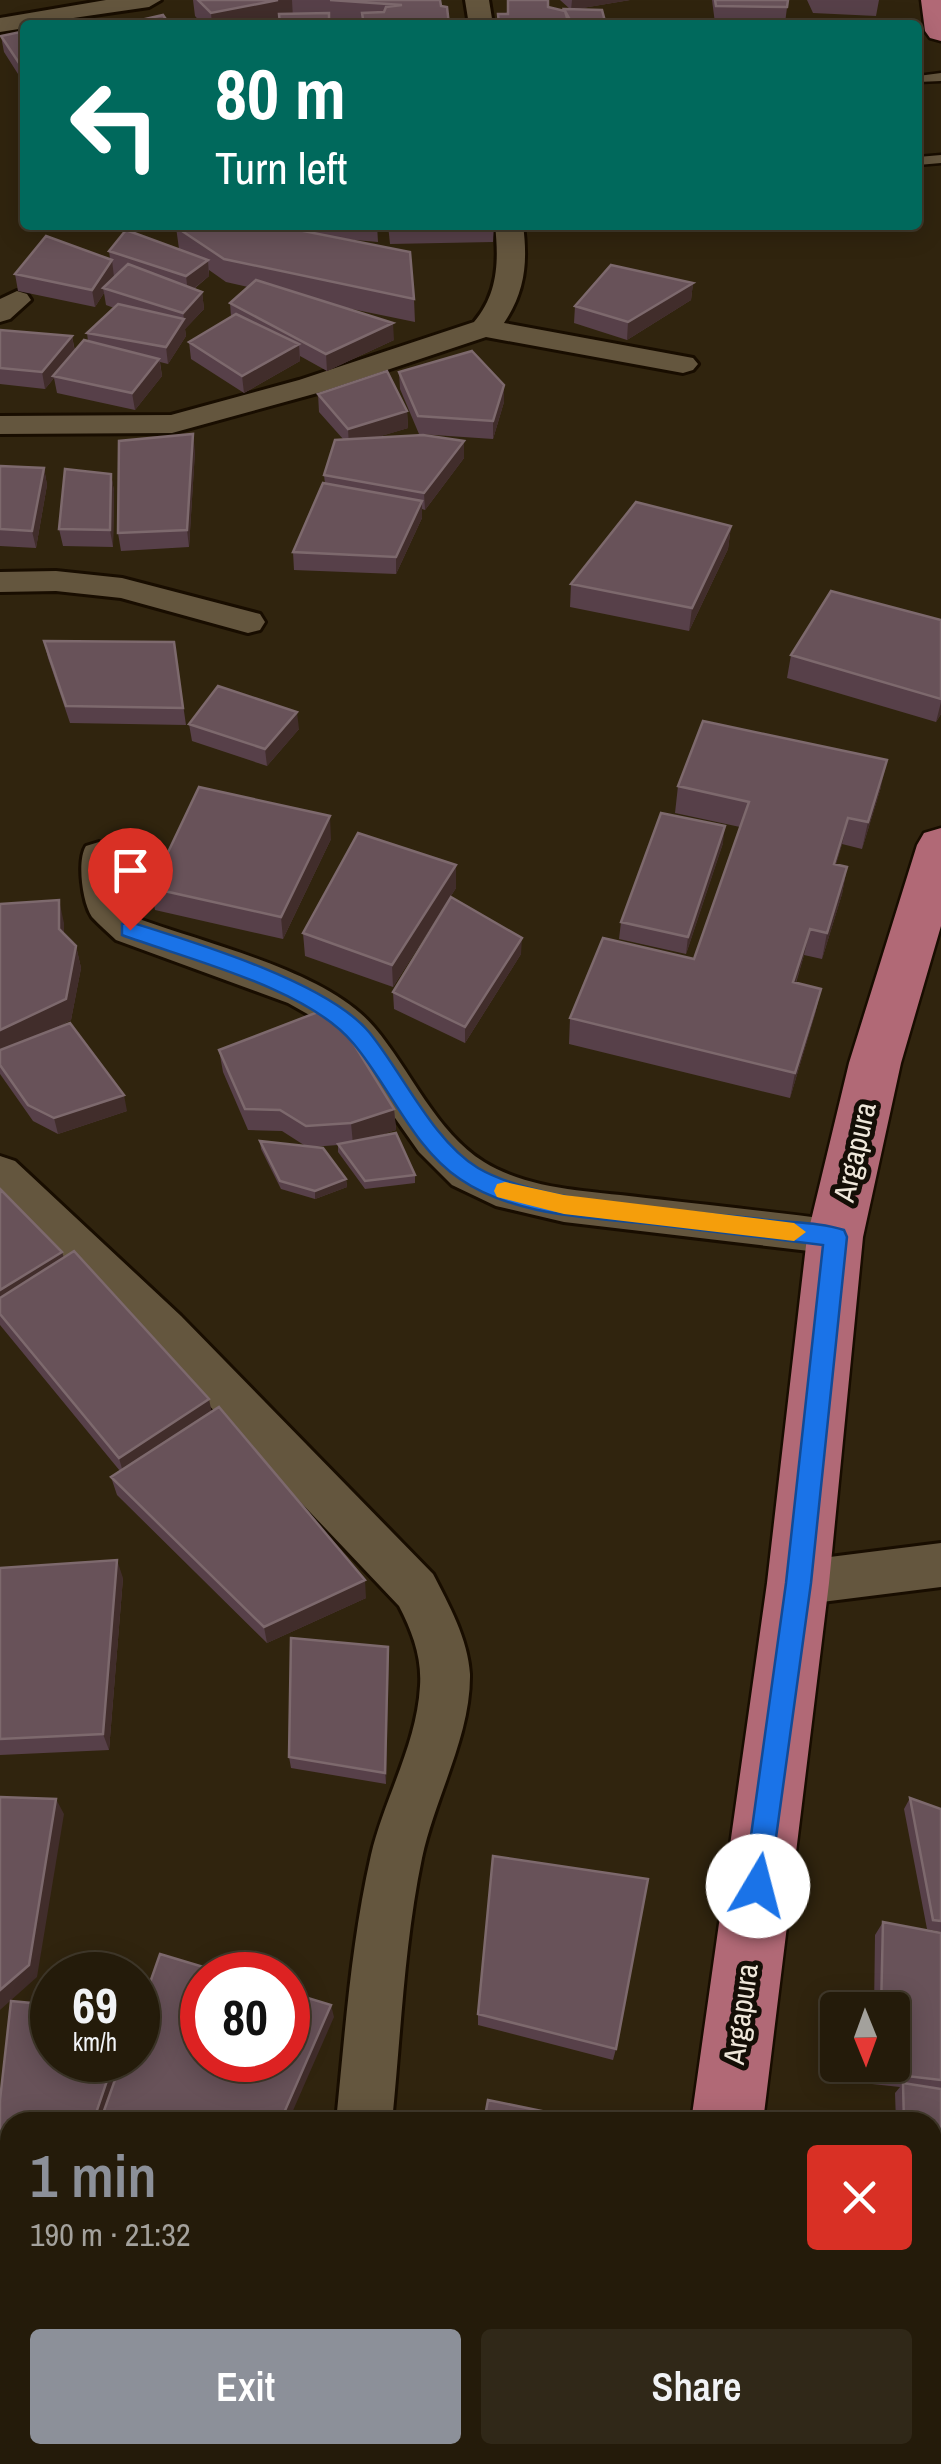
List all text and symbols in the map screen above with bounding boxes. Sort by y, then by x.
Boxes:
text: 80 m [215,47,346,141]
icon: left [50,60,180,190]
text: Turn left [215,137,347,198]
pin [88,828,173,931]
icon: arrive [103,843,158,898]
street label: Argapura [823,1098,885,1207]
position arrow [706,1834,810,1938]
speed limit sign: 80 [180,1952,310,2082]
street label: Argapura [713,1961,767,2068]
text: 69 [72,1971,118,2039]
north arrow [820,1992,910,2082]
map controls [820,1992,910,2082]
text: km/h [73,2025,117,2059]
text: 1 min [30,2135,157,2216]
button: close [807,2145,912,2250]
text: 190 m · 21:32 [30,2213,190,2256]
button: Exit [30,2329,461,2444]
button: Share [481,2329,912,2444]

